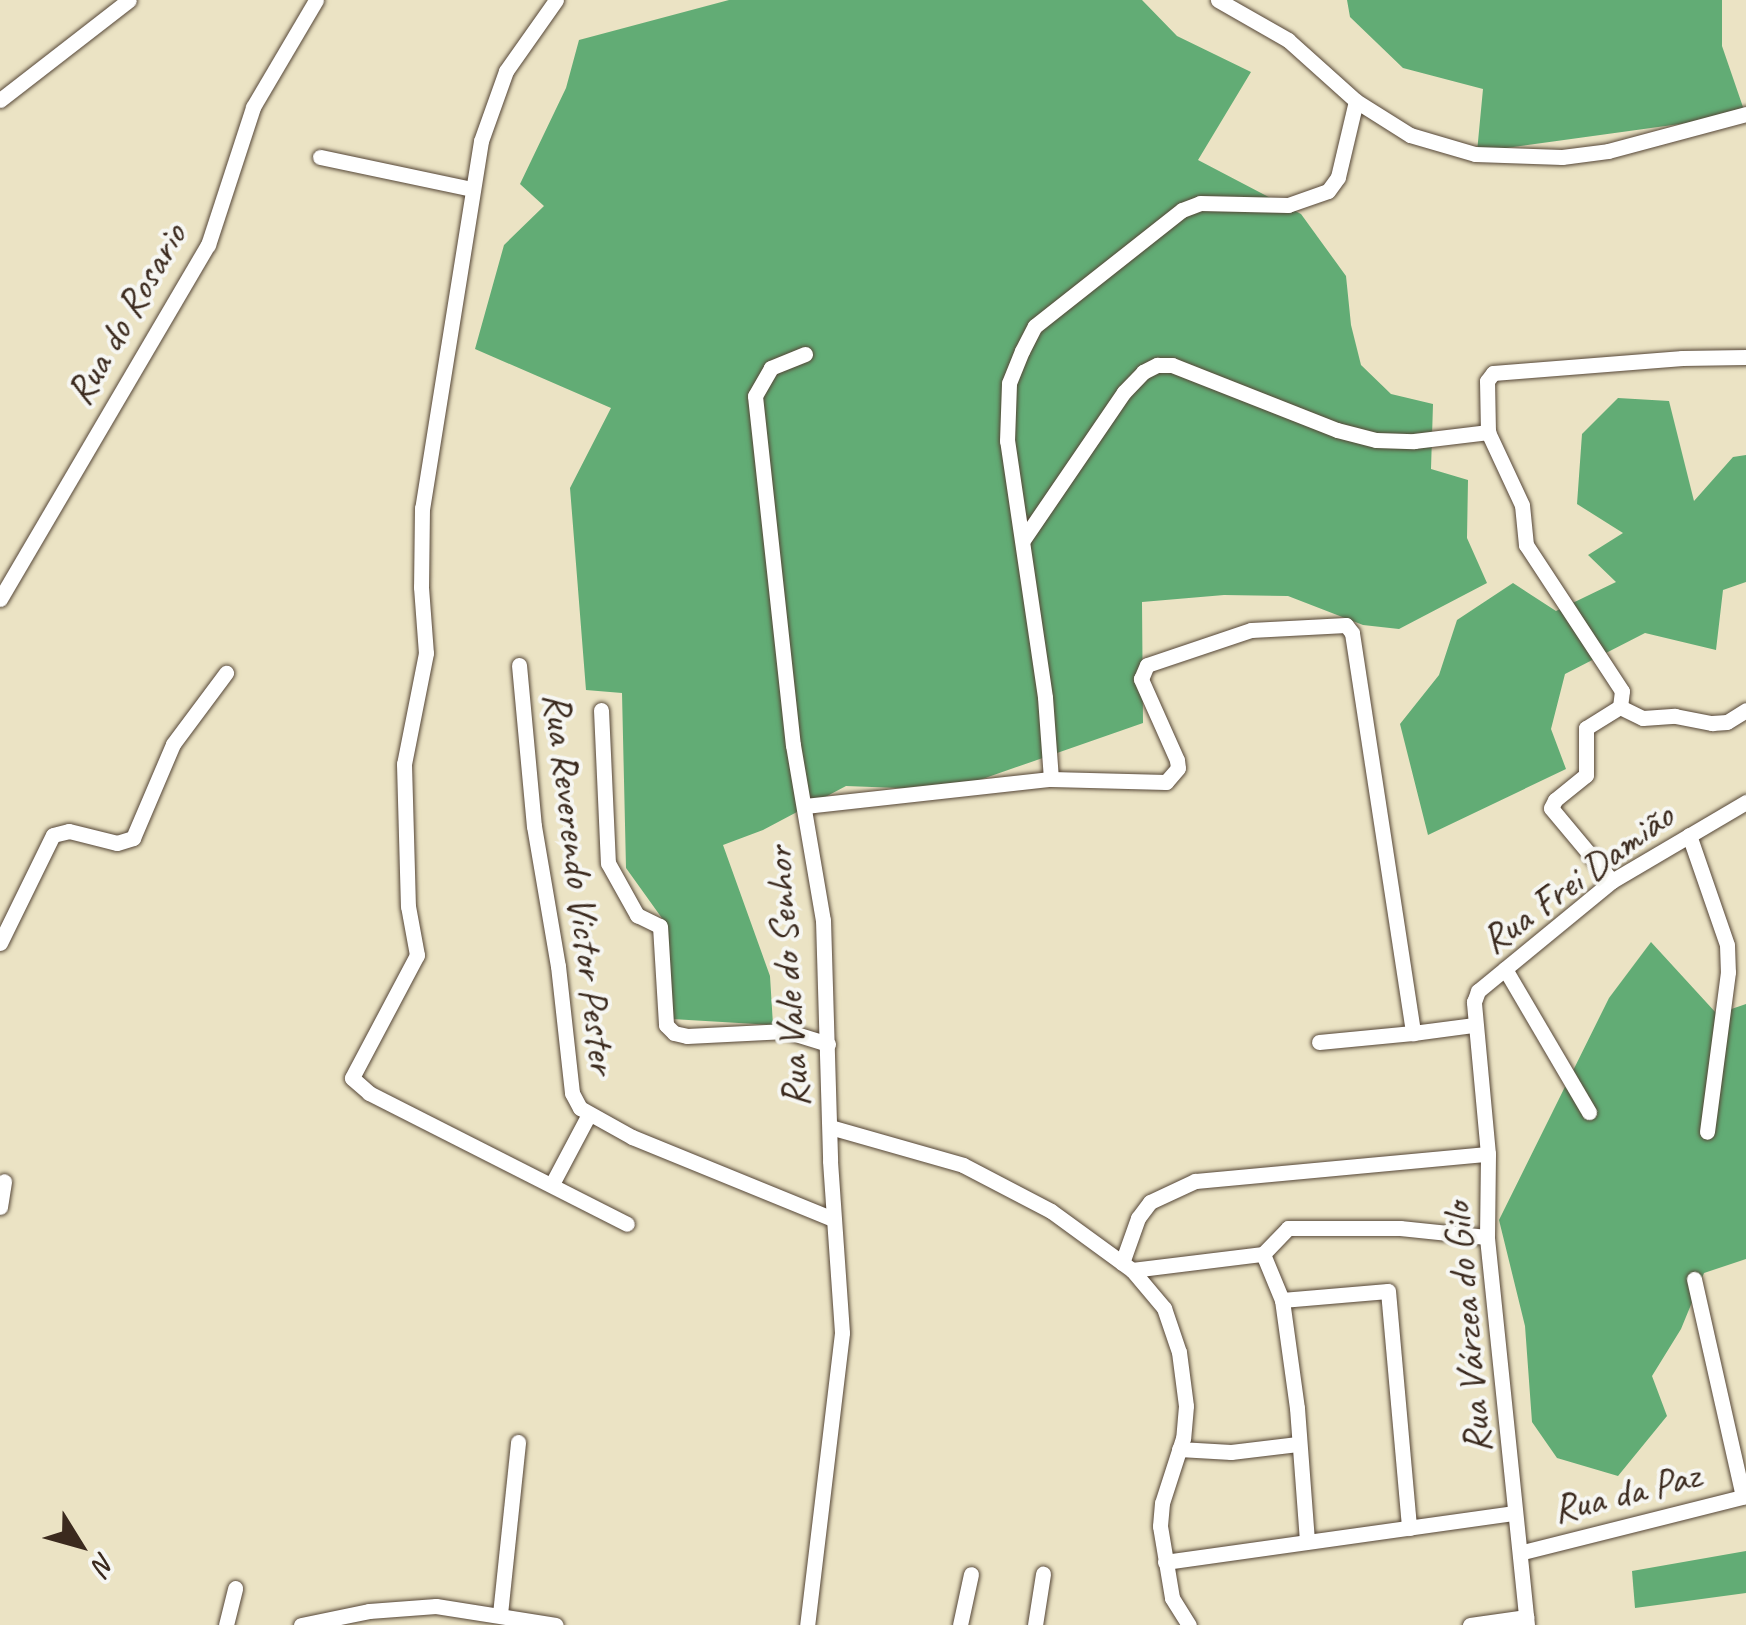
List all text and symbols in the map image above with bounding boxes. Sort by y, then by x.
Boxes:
street label: Rua do Rosario [55,215,197,413]
street label: Rua Reverendo Victor Pester [533,690,627,1076]
street label: Rua Frei Damião [1472,792,1682,964]
street label: Rua Vale do Senhor [754,845,820,1109]
street label: Rua Várzea do Gilo [1432,1201,1502,1455]
street label: Rua da Paz [1547,1450,1705,1534]
north arrow [30,1495,130,1595]
text: N [85,1546,124,1581]

